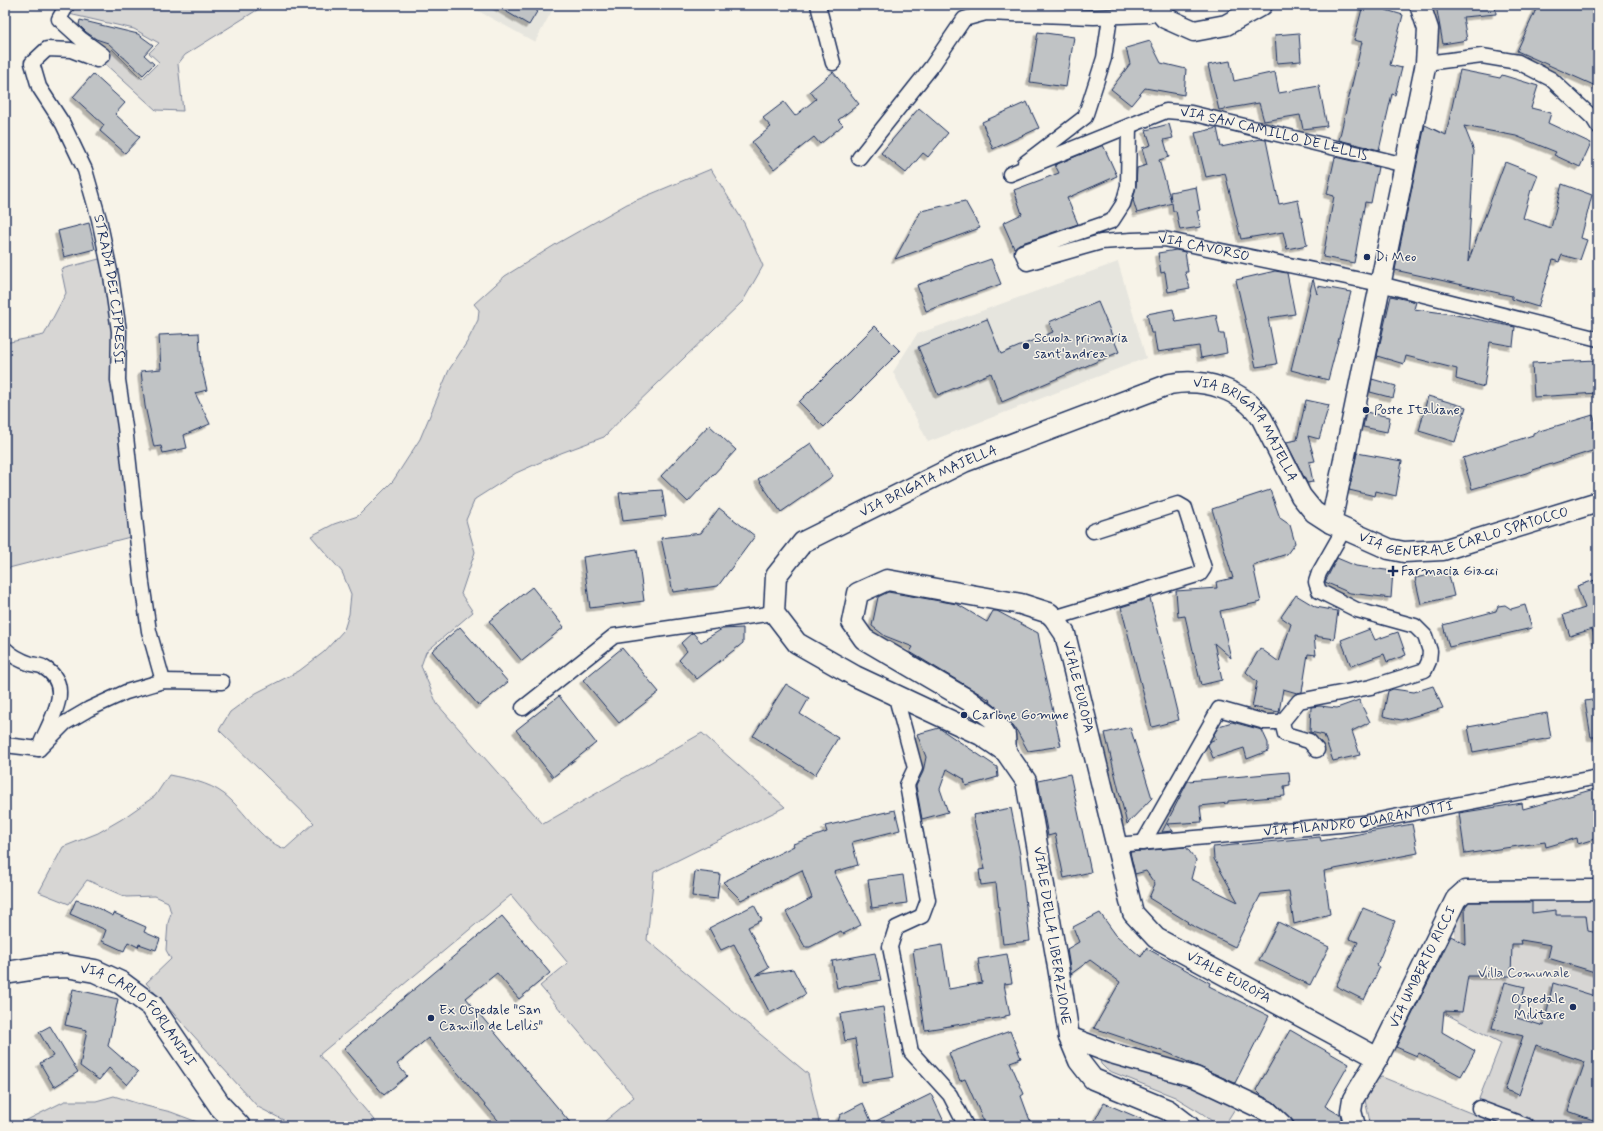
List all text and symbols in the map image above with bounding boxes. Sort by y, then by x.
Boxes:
street label: VIA SAN CAMILLO DE LELLIS [1180,103,1370,165]
street label: STRADA DEI CIPRESSI [89,212,128,365]
street label: VIA CAVORSO [1158,230,1251,266]
place label: Di Meo [1375,248,1416,266]
marker: Di Meo [1362,252,1372,262]
place label: Scuola primaria sant'andrea [1034,329,1128,363]
marker: Scuola primaria sant'andrea [1021,341,1031,351]
street label: VIA BRIGATA MAJELLA [1192,373,1301,485]
place label: Poste Italiane [1374,401,1460,419]
marker: Poste Italiane [1361,405,1371,415]
street label: VIA BRIGATA MAJELLA [857,441,1000,521]
street label: VIA GENERALE CARLO SPATOCCO [1356,503,1571,561]
place label: Farmacia Giacci [1401,562,1498,580]
marker: Farmacia Giacci [1388,566,1398,576]
street label: VIALE EUROPA [1058,639,1098,735]
place label: Carlone Gomme [972,706,1069,724]
marker: Carlone Gomme [959,710,969,720]
street label: VIA FILANDRO QUARANTOTTI [1263,797,1455,841]
street label: VIALE DELLA LIBERAZIONE [1029,845,1075,1027]
street label: VIA UMBERTO RICCI [1385,903,1460,1031]
street label: VIALE EUROPA [1183,947,1274,1008]
street label: VIA CARLO FORLANINI [79,960,200,1070]
park label: Villa Comunale [1478,964,1570,982]
place label: Ospedale Militare [1511,990,1565,1024]
place label: Ex Ospedale "San Camillo de Lellis" [439,1001,543,1035]
marker: Ospedale Militare [1568,1002,1578,1012]
marker: Ex Ospedale "San Camillo de Lellis" [426,1013,436,1023]

